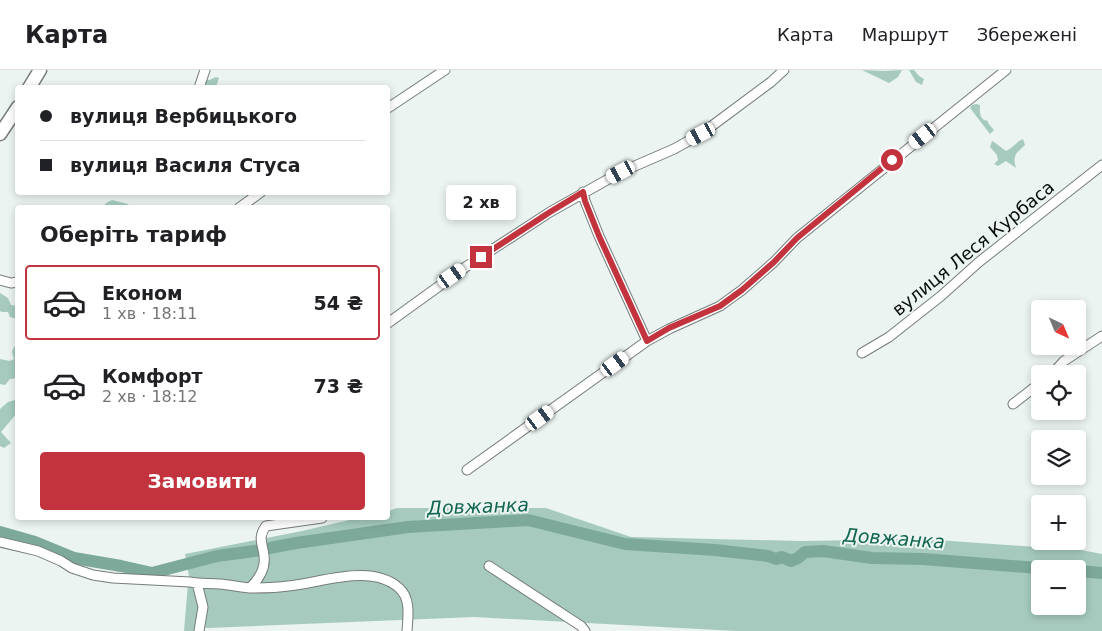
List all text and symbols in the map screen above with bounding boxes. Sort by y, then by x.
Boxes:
text: Карта [25,21,108,49]
text: Карта [777,24,834,45]
text: Маршрут [862,24,949,45]
text: Збережені [977,24,1077,45]
text: вулиця Вербицького [70,105,297,127]
car [684,120,717,148]
car [906,121,939,151]
route start [881,149,903,171]
text: вулиця Василя Стуса [70,154,301,176]
car [604,158,637,186]
street label: вулиця Леся Курбаса [888,176,1058,320]
callout: 2 хв [446,184,516,220]
text: 2 хв [462,193,500,212]
text: Оберіть тариф [40,222,227,247]
route end [470,246,492,268]
car [435,261,468,291]
icon: car [42,280,87,325]
text: Економ [102,282,183,304]
text: 54 ₴ [314,292,363,314]
north arrow [1031,300,1086,355]
map controls [1031,300,1086,615]
text: 1 хв · 18:11 [102,304,198,323]
car [598,349,631,379]
icon: car [42,363,87,408]
text: Комфорт [102,365,203,387]
button: locate [1031,365,1086,420]
text: 73 ₴ [314,375,363,397]
text: 2 хв · 18:12 [102,387,198,406]
car [523,403,556,433]
button: layers [1031,430,1086,485]
button: Замовити [40,452,365,510]
water label: Довжанка [426,493,529,519]
button: + [1031,495,1086,550]
water label: Довжанка [841,523,946,553]
button: − [1031,560,1086,615]

